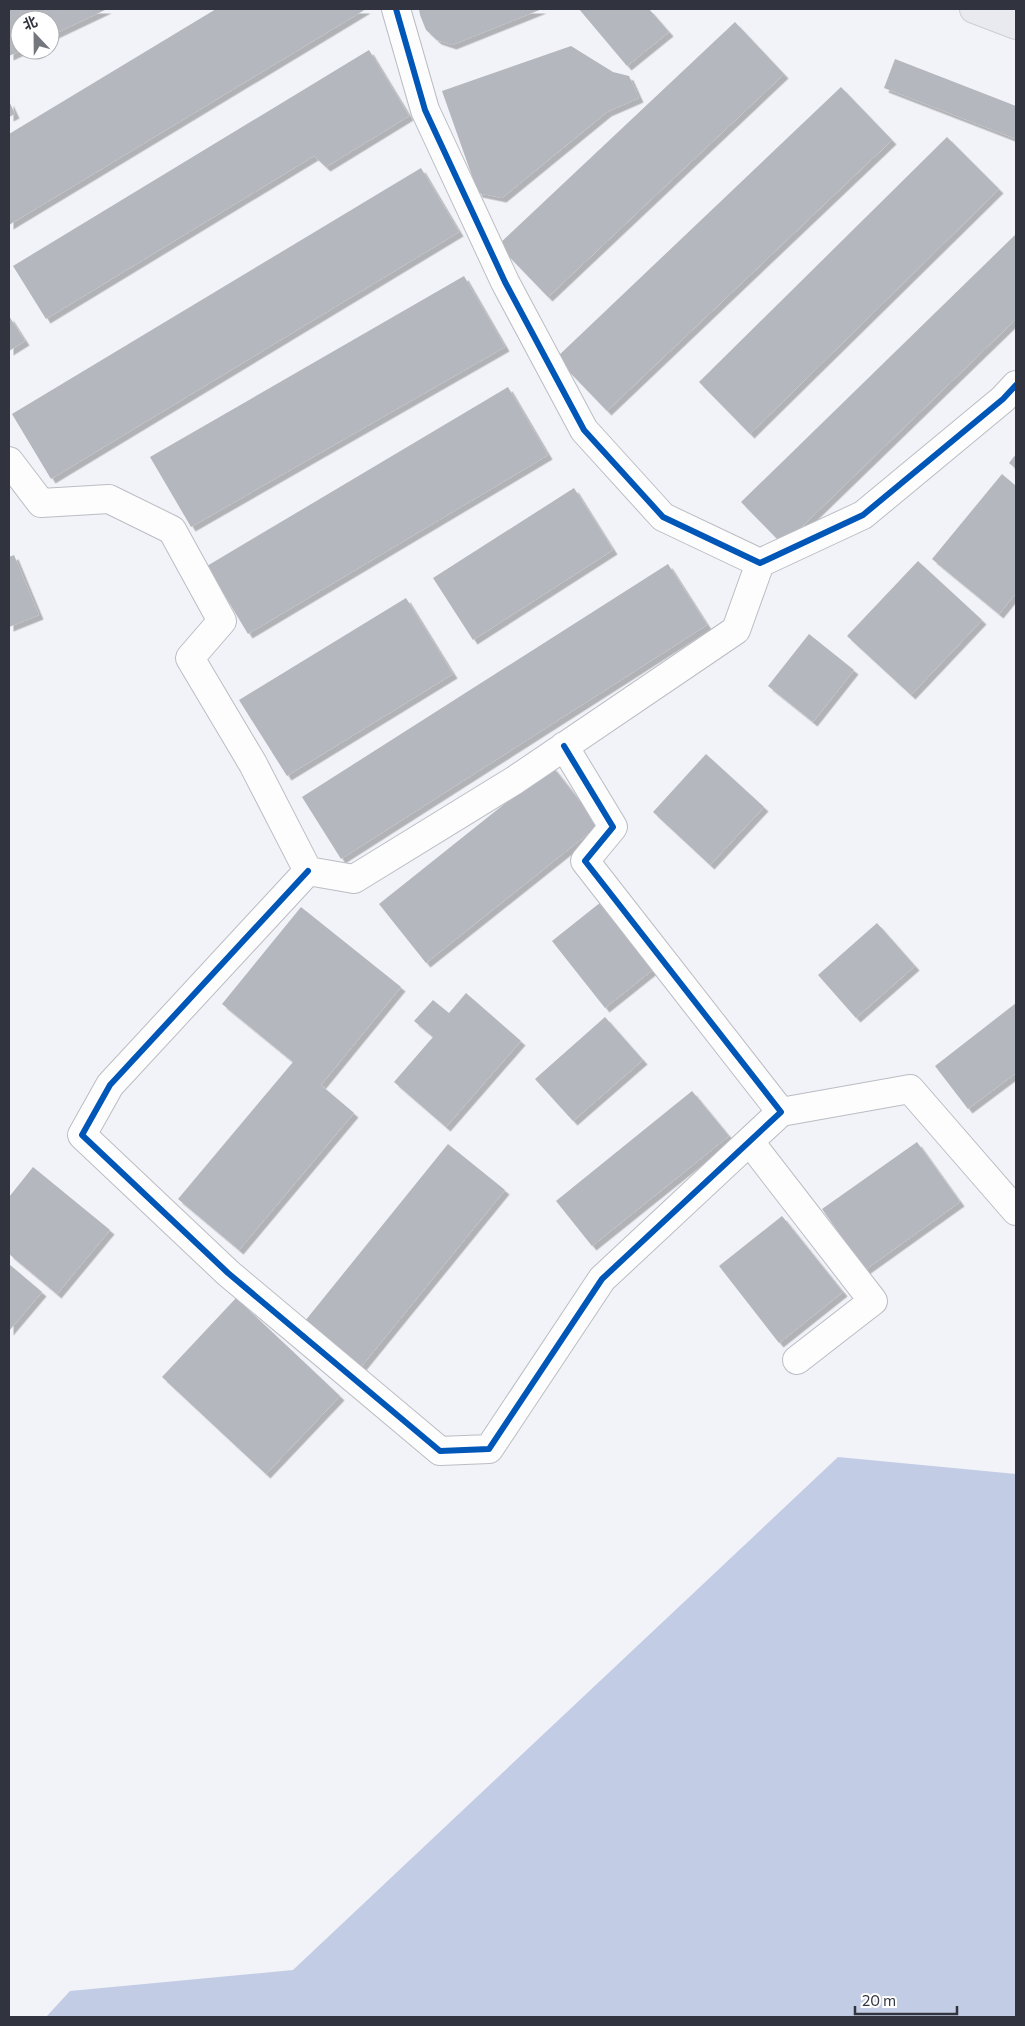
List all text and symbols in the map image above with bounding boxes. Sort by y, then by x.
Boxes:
north arrow [10,10,60,60]
text: 北 [20,12,40,33]
scale bar [855,1984,958,2016]
text: 20 m [862,1991,896,2009]

